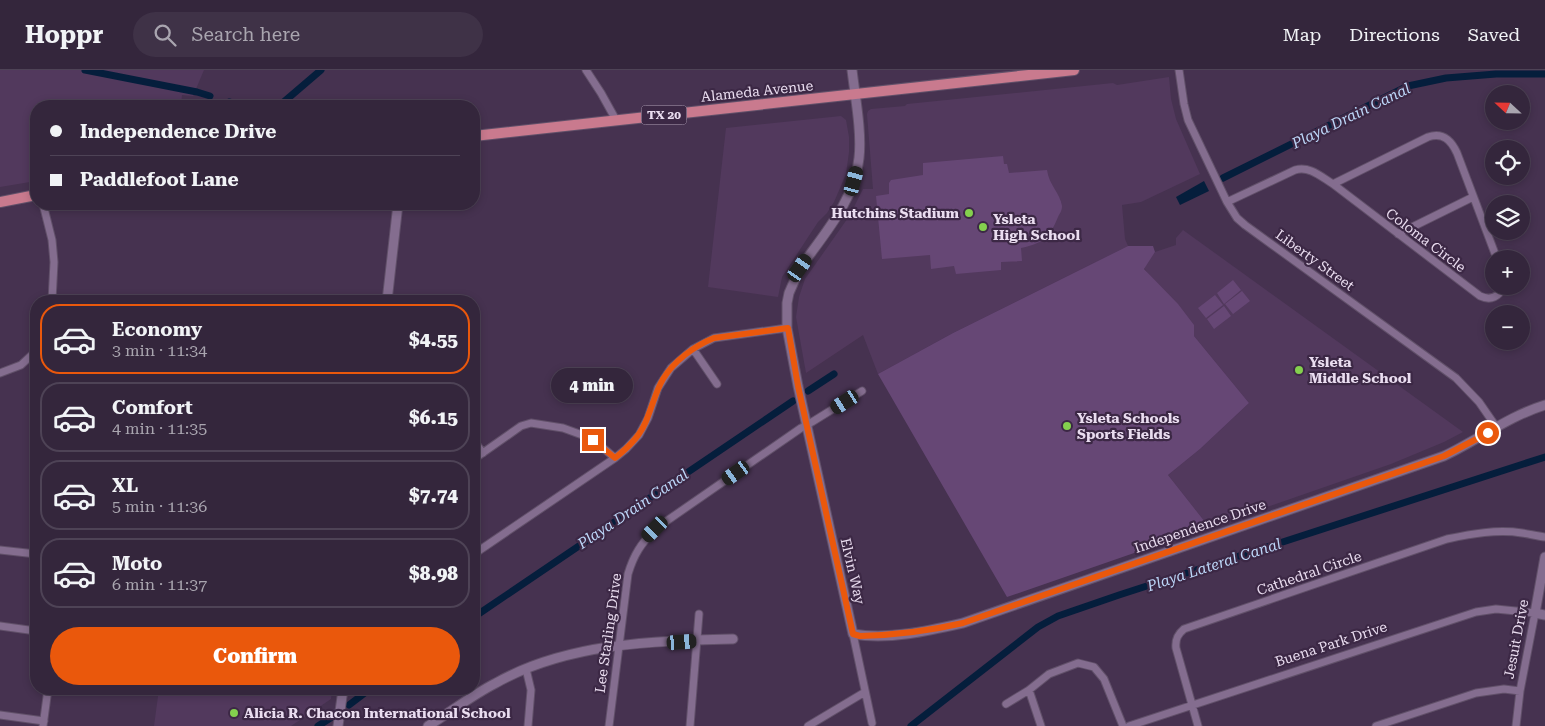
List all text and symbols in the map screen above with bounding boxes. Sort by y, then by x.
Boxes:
search box [133,12,483,57]
text: Hoppr [25,21,103,49]
icon: search [151,21,179,49]
text: Search here [191,23,300,46]
text: Map [1283,24,1321,45]
text: Directions [1349,24,1440,45]
text: Saved [1468,24,1520,45]
street label: Alameda Avenue [700,77,814,105]
water label: Playa Drain Canal [1288,79,1414,153]
north arrow [1485,85,1530,130]
map controls [1485,85,1530,350]
road number: TX 20 [642,106,686,124]
text: Independence Drive [80,120,276,143]
button: locate [1485,140,1530,185]
car [842,165,865,197]
text: Paddlefoot Lane [80,168,239,191]
button: layers [1485,195,1530,240]
place label: Hutchins Stadium [831,205,959,221]
street label: Coloma Circle [1383,205,1469,275]
marker: Hutchins Stadium [963,207,975,219]
place label: Ysleta High School [993,211,1080,243]
marker: Ysleta High School [977,221,989,233]
street label: Liberty Street [1273,226,1357,294]
button: + [1485,250,1530,295]
car [785,251,814,285]
button: − [1485,305,1530,350]
icon: car [52,317,97,362]
text: Economy [112,318,202,341]
text: $4.55 [409,328,458,351]
text: 3 min · 11:34 [112,341,207,360]
place label: Ysleta Middle School [1309,354,1412,386]
marker: Ysleta Middle School [1293,364,1305,376]
callout: 4 min [552,368,634,402]
text: 4 min [570,376,614,395]
car [828,388,861,416]
icon: car [52,395,97,440]
text: Comfort [112,396,193,419]
text: $6.15 [409,406,458,429]
place label: Ysleta Schools Sports Fields [1077,410,1180,442]
text: 4 min · 11:35 [112,419,207,438]
marker: Ysleta Schools Sports Fields [1061,420,1073,432]
route start [1477,422,1499,444]
route end [582,429,604,451]
car [719,458,752,488]
water label: Playa Drain Canal [573,465,692,553]
icon: car [52,473,97,518]
text: XL [112,474,138,497]
text: $7.74 [409,484,458,507]
street label: Independence Drive [1132,496,1268,556]
text: 5 min · 11:36 [112,497,207,516]
car [639,513,670,545]
water label: Playa Lateral Canal [1144,535,1284,596]
street label: Elvin Way [838,536,869,606]
street label: Cathedral Circle [1255,547,1364,598]
icon: car [52,551,97,596]
text: Moto [112,552,162,575]
text: $8.98 [409,562,458,585]
street label: Lee Starling Drive [592,572,624,694]
text: 6 min · 11:37 [112,575,207,594]
street label: Jesuit Drive [1500,598,1532,680]
street label: Buena Park Drive [1273,618,1389,670]
button: Confirm [50,627,460,685]
car [666,633,697,651]
place label: Alicia R. Chacon International School [244,705,511,721]
marker: Alicia R. Chacon International School [228,707,240,719]

